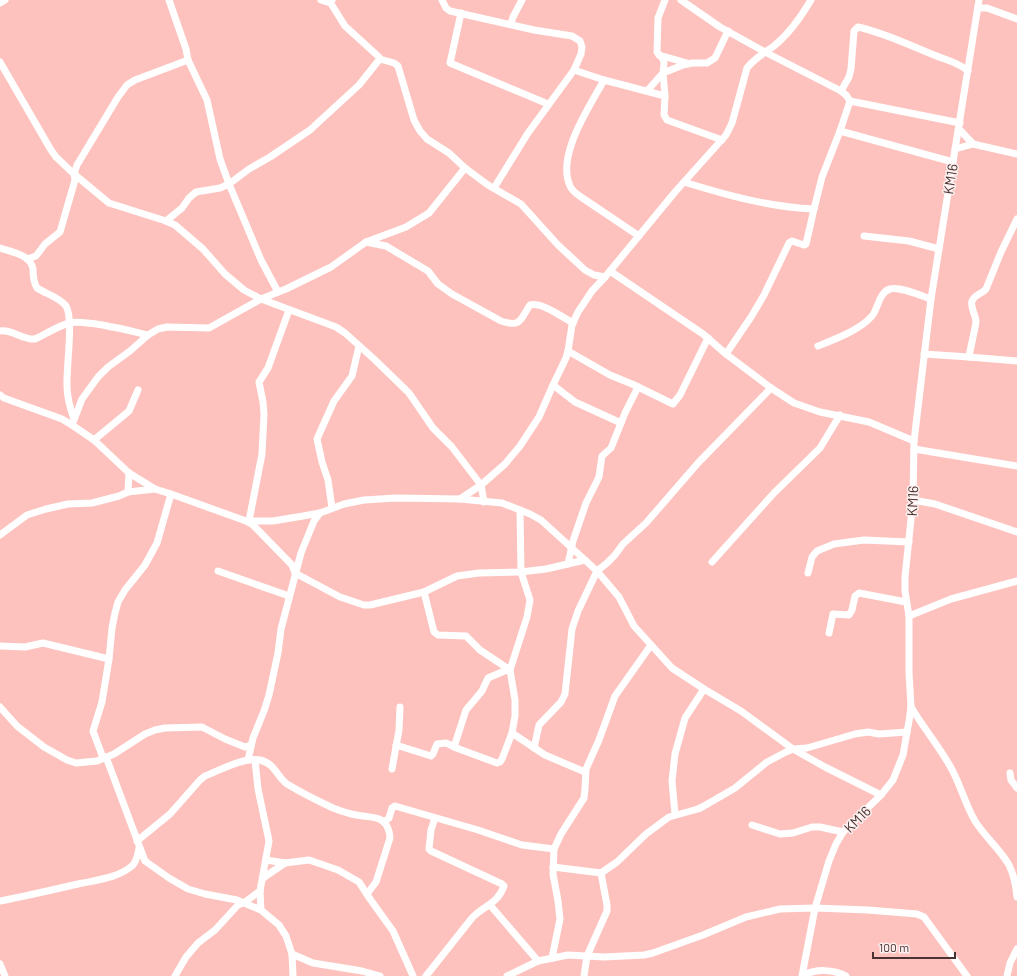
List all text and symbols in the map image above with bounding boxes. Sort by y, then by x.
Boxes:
street label: KM16 [939,163,961,195]
street label: KM16 [903,485,921,517]
street label: KM16 [840,802,874,836]
scale bar [873,934,955,960]
text: 100 m [879,940,909,954]

